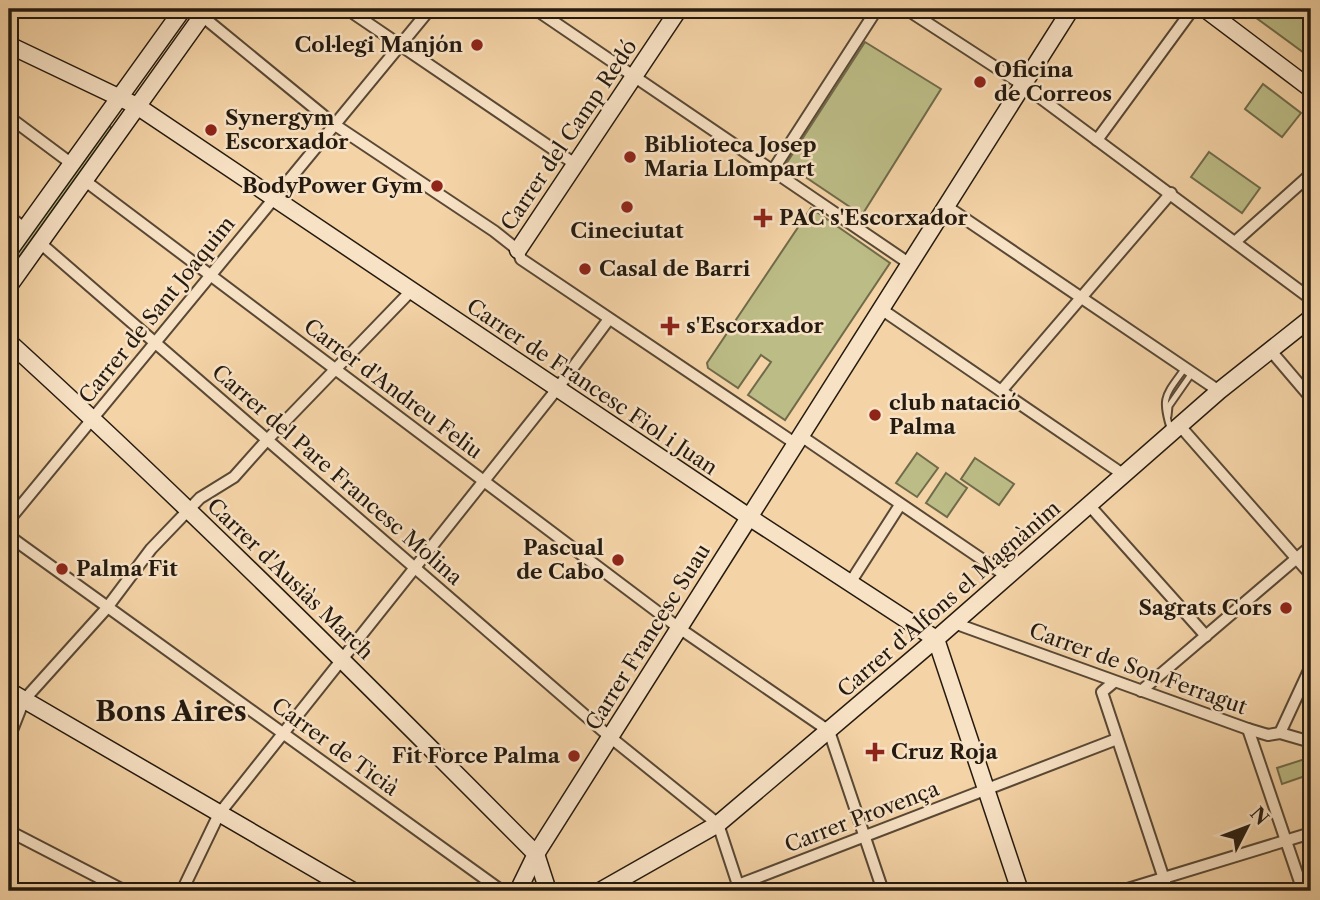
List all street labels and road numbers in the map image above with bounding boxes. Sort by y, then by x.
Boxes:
street label: Carrer del Camp Redó [495,35,642,235]
street label: Carrer de Sant Joaquim [74,211,240,408]
street label: Carrer de Francesc Fiol i Juan [462,293,722,480]
street label: Carrer d'Andreu Feliu [299,313,488,464]
street label: Carrer del Pare Francesc Molina [207,359,468,591]
street label: Carrer d'Ausiàs March [202,493,379,664]
street label: Carrer d'Alfons el Magnànim [832,495,1065,702]
street label: Carrer Francesc Suau [580,539,715,735]
street label: Carrer de Son Ferragut [1026,618,1251,720]
street label: Carrer de Ticià [267,692,404,801]
street label: Carrer Provença [781,775,943,857]

